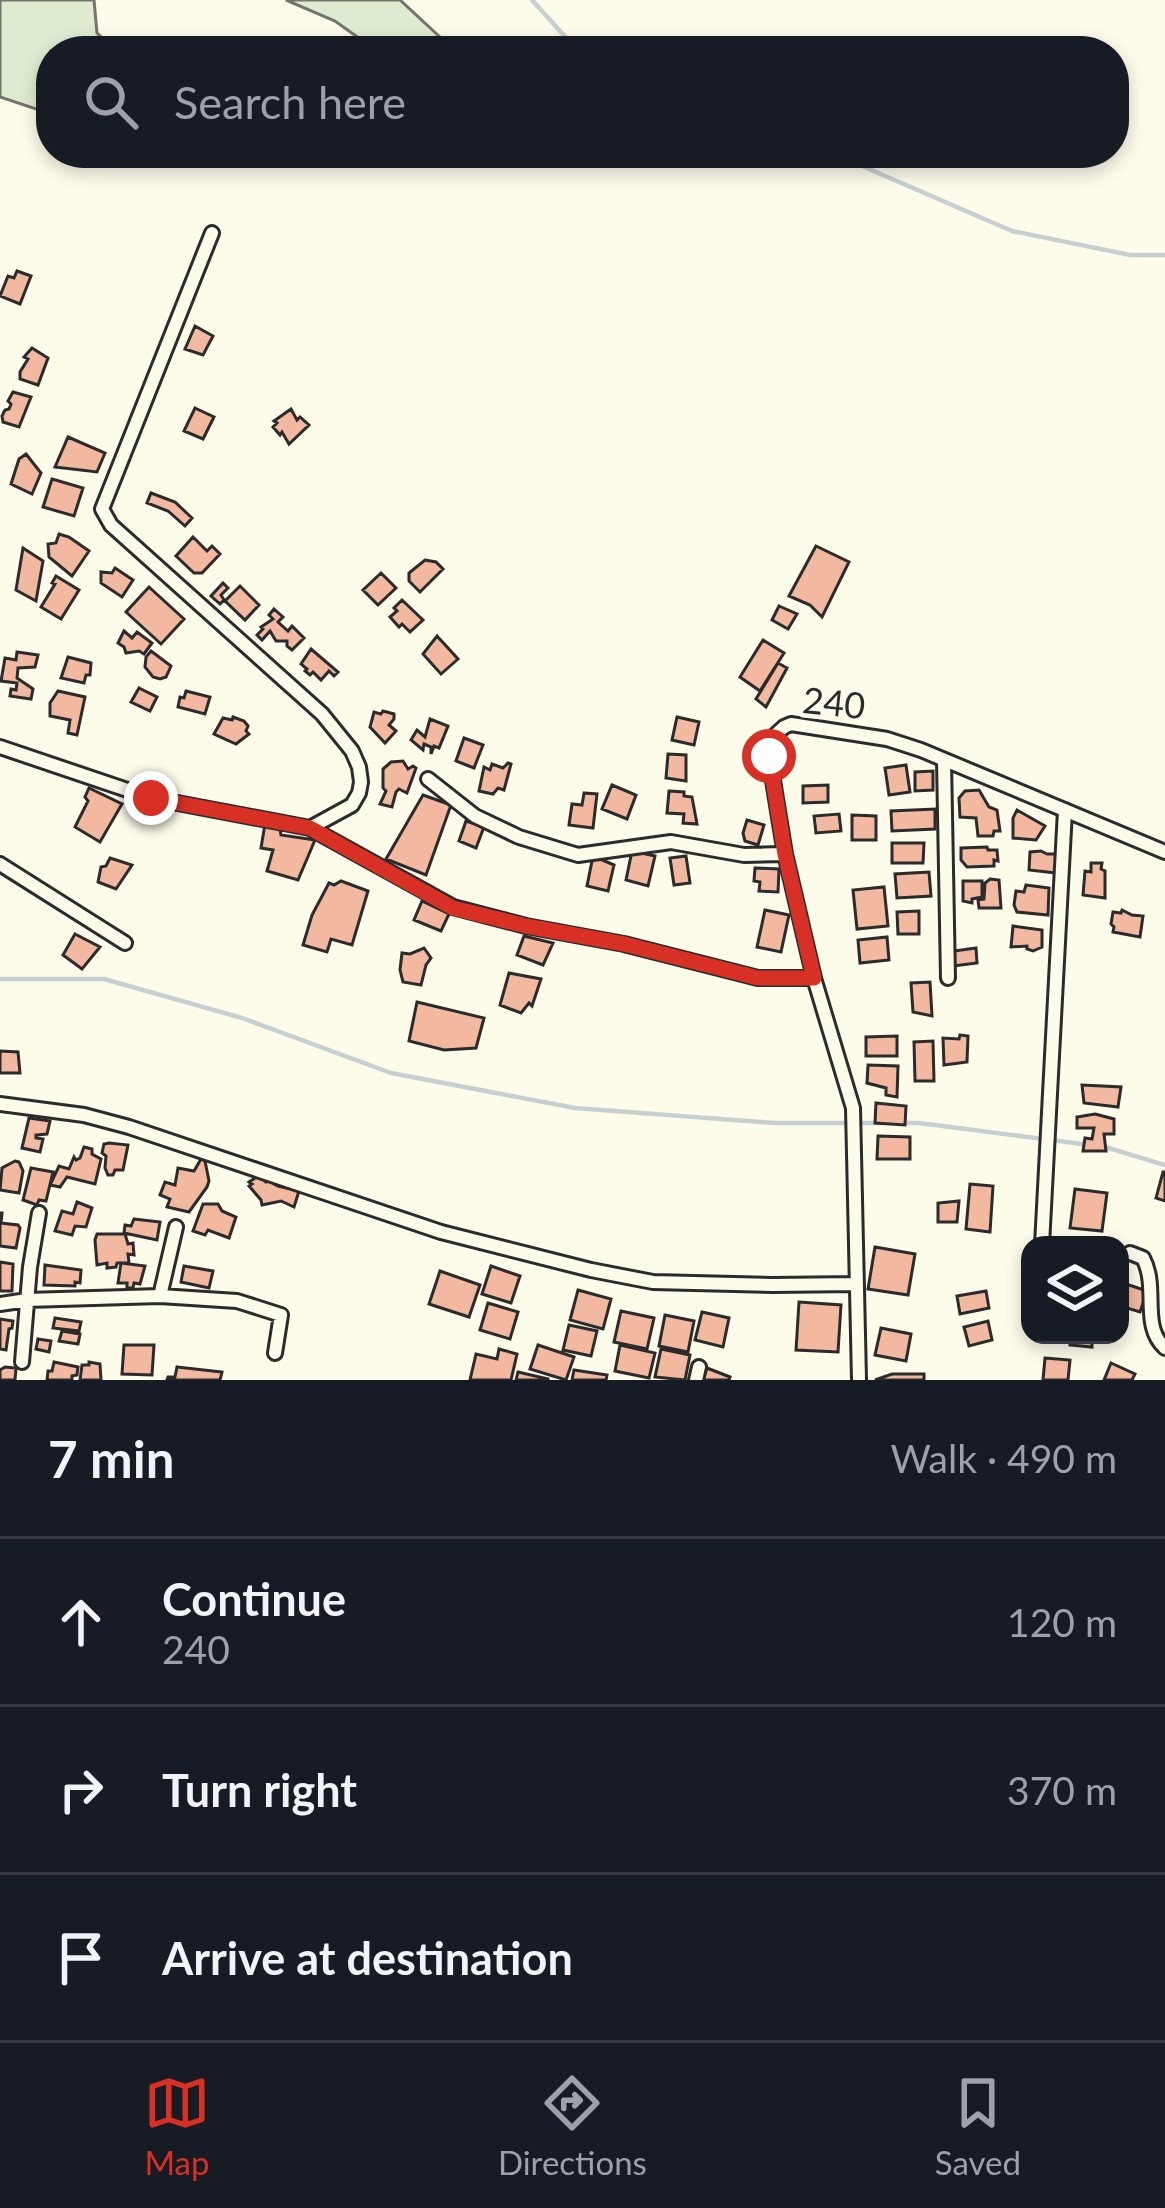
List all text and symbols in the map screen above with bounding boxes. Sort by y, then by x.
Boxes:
search box [36,36,1129,168]
icon: search [78,69,144,135]
text: Search here [174,75,406,129]
street label: 240 [801,677,868,727]
route start [742,729,796,783]
route end [124,771,178,825]
map controls [1021,1236,1129,1344]
button: layers [1021,1236,1129,1344]
text: 7 min [48,1428,174,1489]
text: Walk · 490 m [890,1435,1117,1481]
text: Continue [162,1572,346,1626]
icon: ahead [48,1589,114,1655]
text: 120 m [1007,1599,1117,1645]
text: 240 [162,1626,230,1672]
icon: right [48,1757,114,1823]
text: Turn right [162,1763,357,1817]
text: 370 m [1007,1767,1117,1813]
icon: arrive [48,1925,114,1991]
text: Arrive at destination [162,1931,573,1985]
tab: Map [144,2070,210,2182]
tab: Directions [498,2070,647,2182]
tab: Saved [935,2070,1021,2182]

